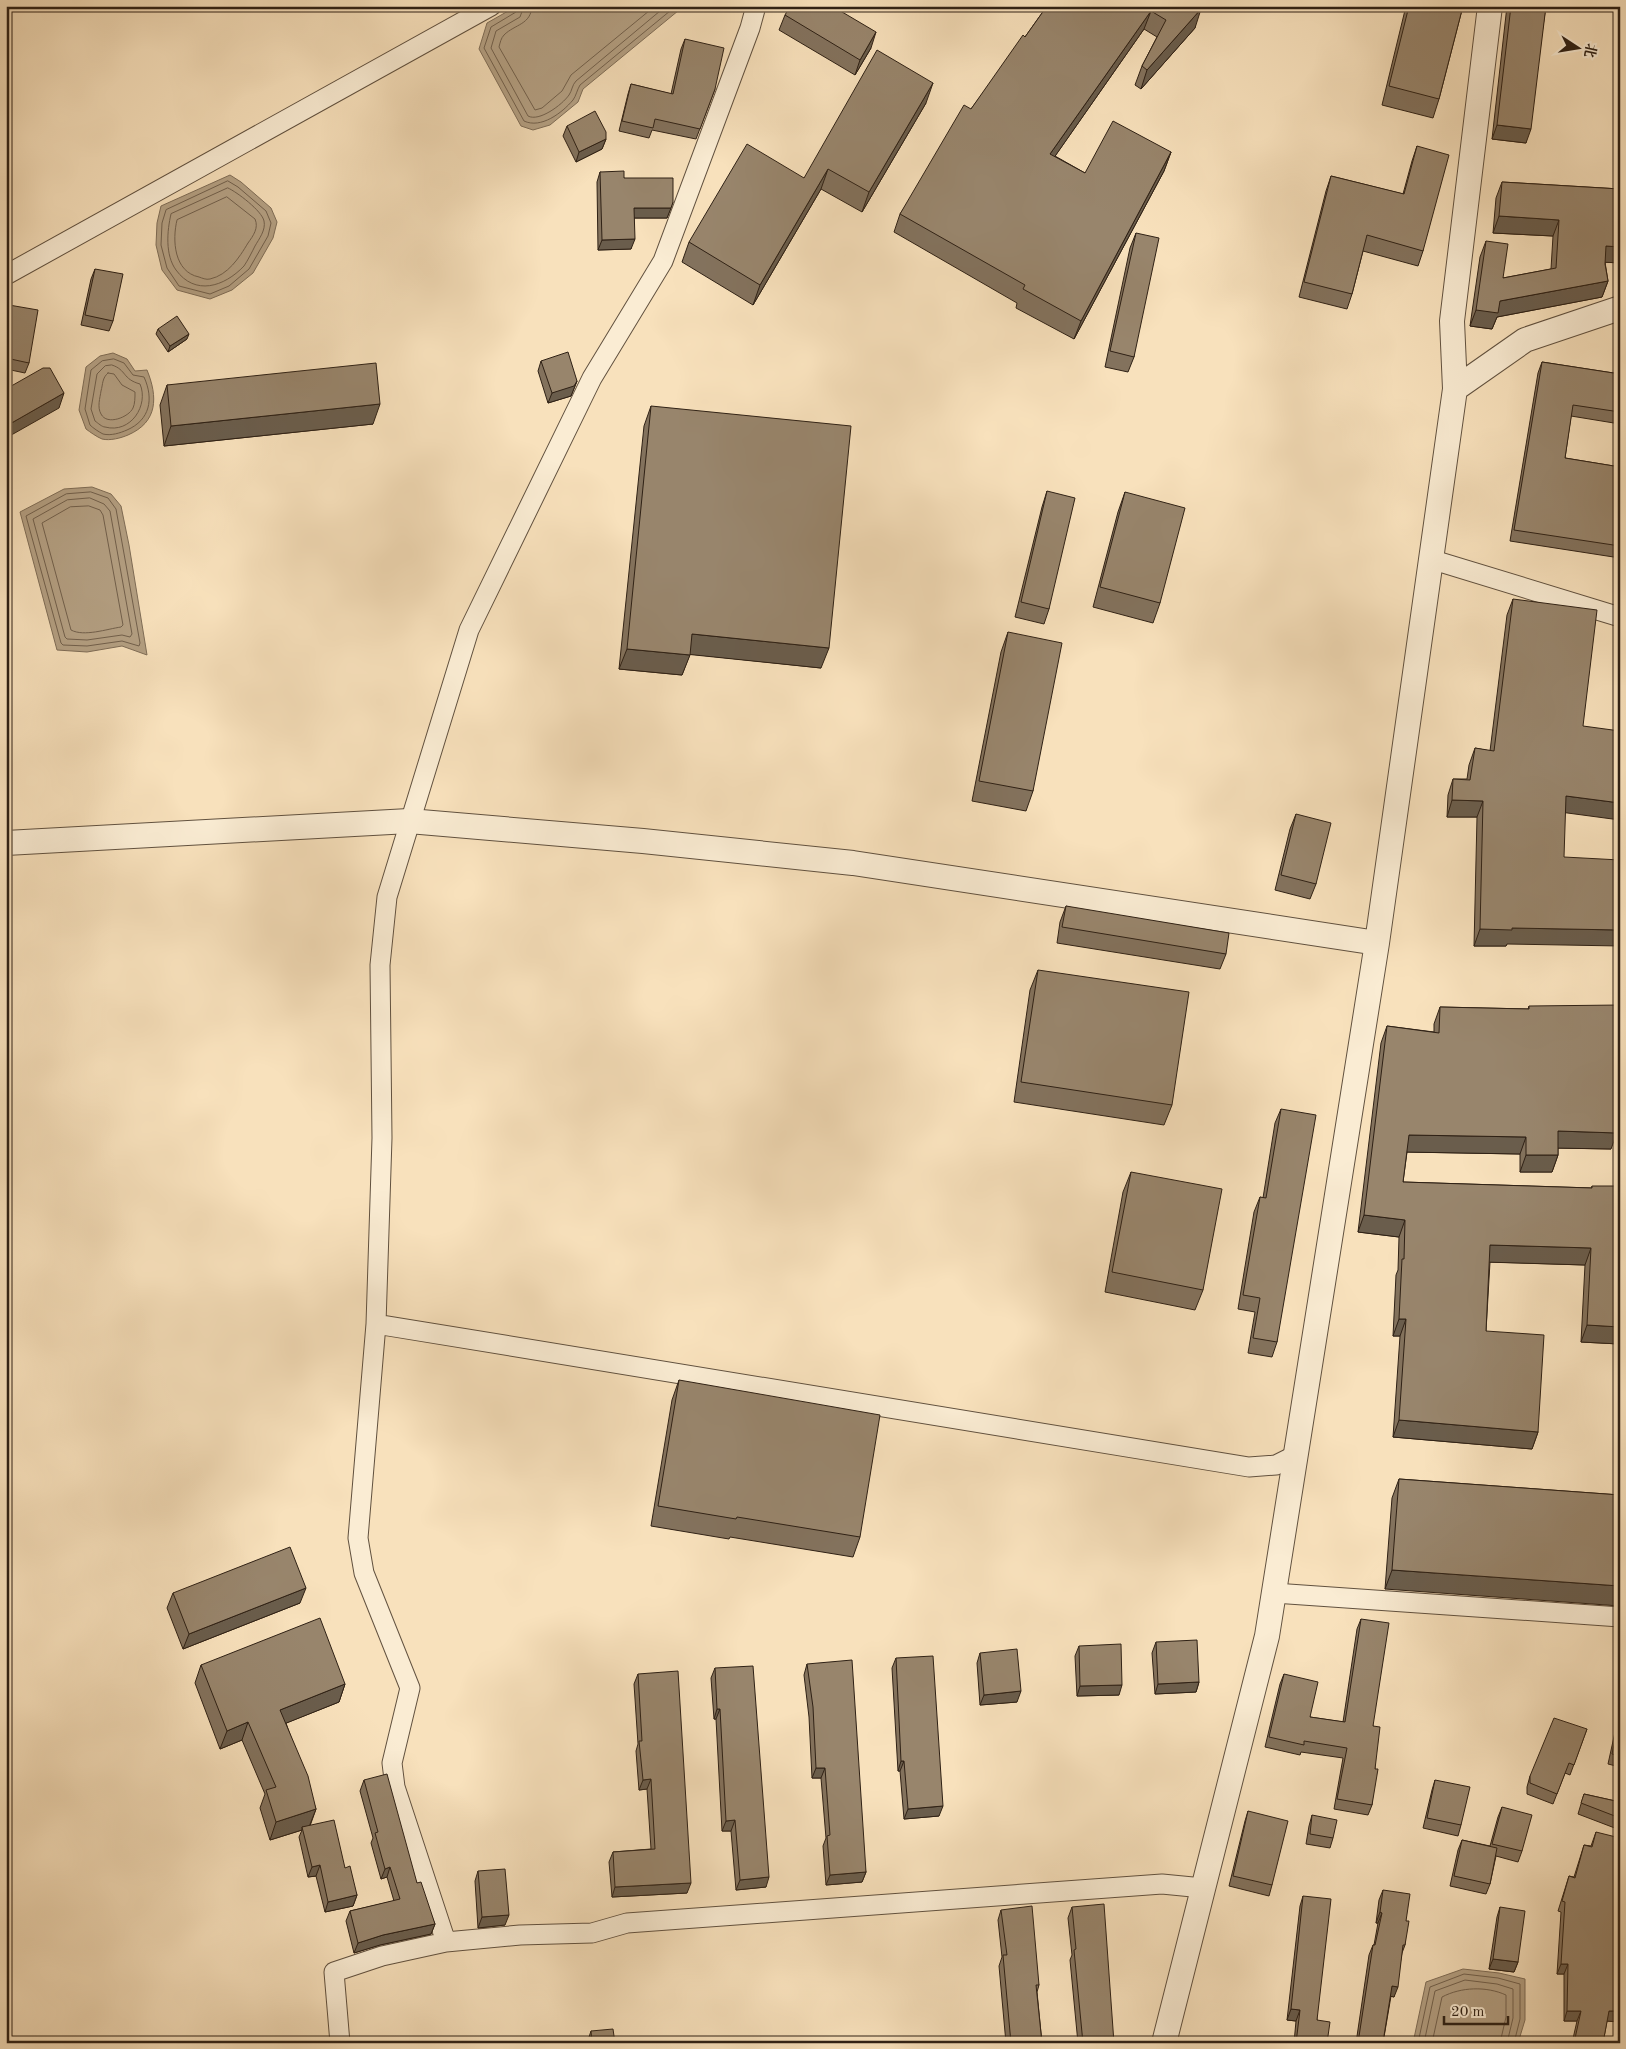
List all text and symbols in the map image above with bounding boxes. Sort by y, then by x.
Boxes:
north arrow [1554,22,1604,72]
text: 北 [1581,42,1599,59]
scale bar [1444,1994,1507,2026]
text: 20 m [1451,2005,1485,2020]

